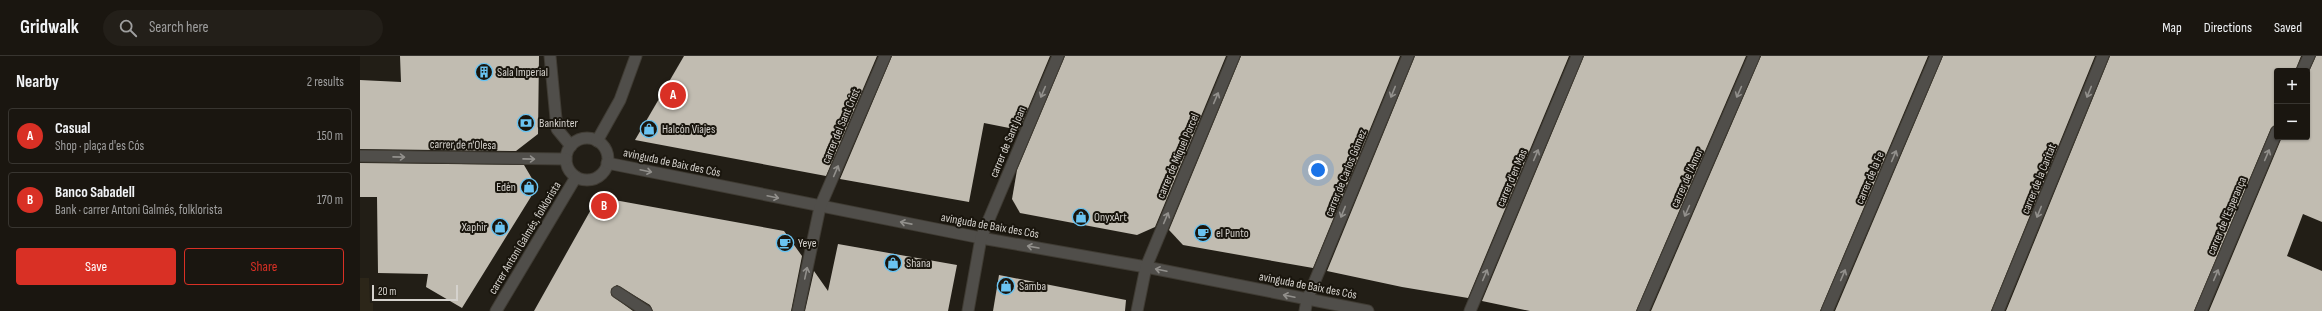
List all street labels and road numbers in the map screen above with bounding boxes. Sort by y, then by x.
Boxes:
street label: carrer del Sant Crist [818,86,864,166]
street label: carrer de Sant Joan [986,104,1030,180]
street label: carrer de Miquel Porcel [1153,111,1203,201]
street label: carrer de Carlos Gómez [1322,127,1371,219]
street label: carrer de n'Olesa [430,137,497,153]
street label: carrer de la Caritat [2018,141,2060,216]
street label: avinguda de Baix des Cós [622,145,722,181]
street label: carrer de l'Amor [1667,145,1707,210]
street label: carrer d'en Mas [1493,147,1531,209]
street label: carrer de la Fe [1852,149,1888,207]
street label: carrer de l'Esperança [2204,174,2250,257]
street label: carrer Antoni Galmés, folklorista [485,179,565,297]
street label: avinguda de Baix des Cós [940,210,1040,242]
street label: avinguda de Baix des Cós [1258,269,1358,303]

